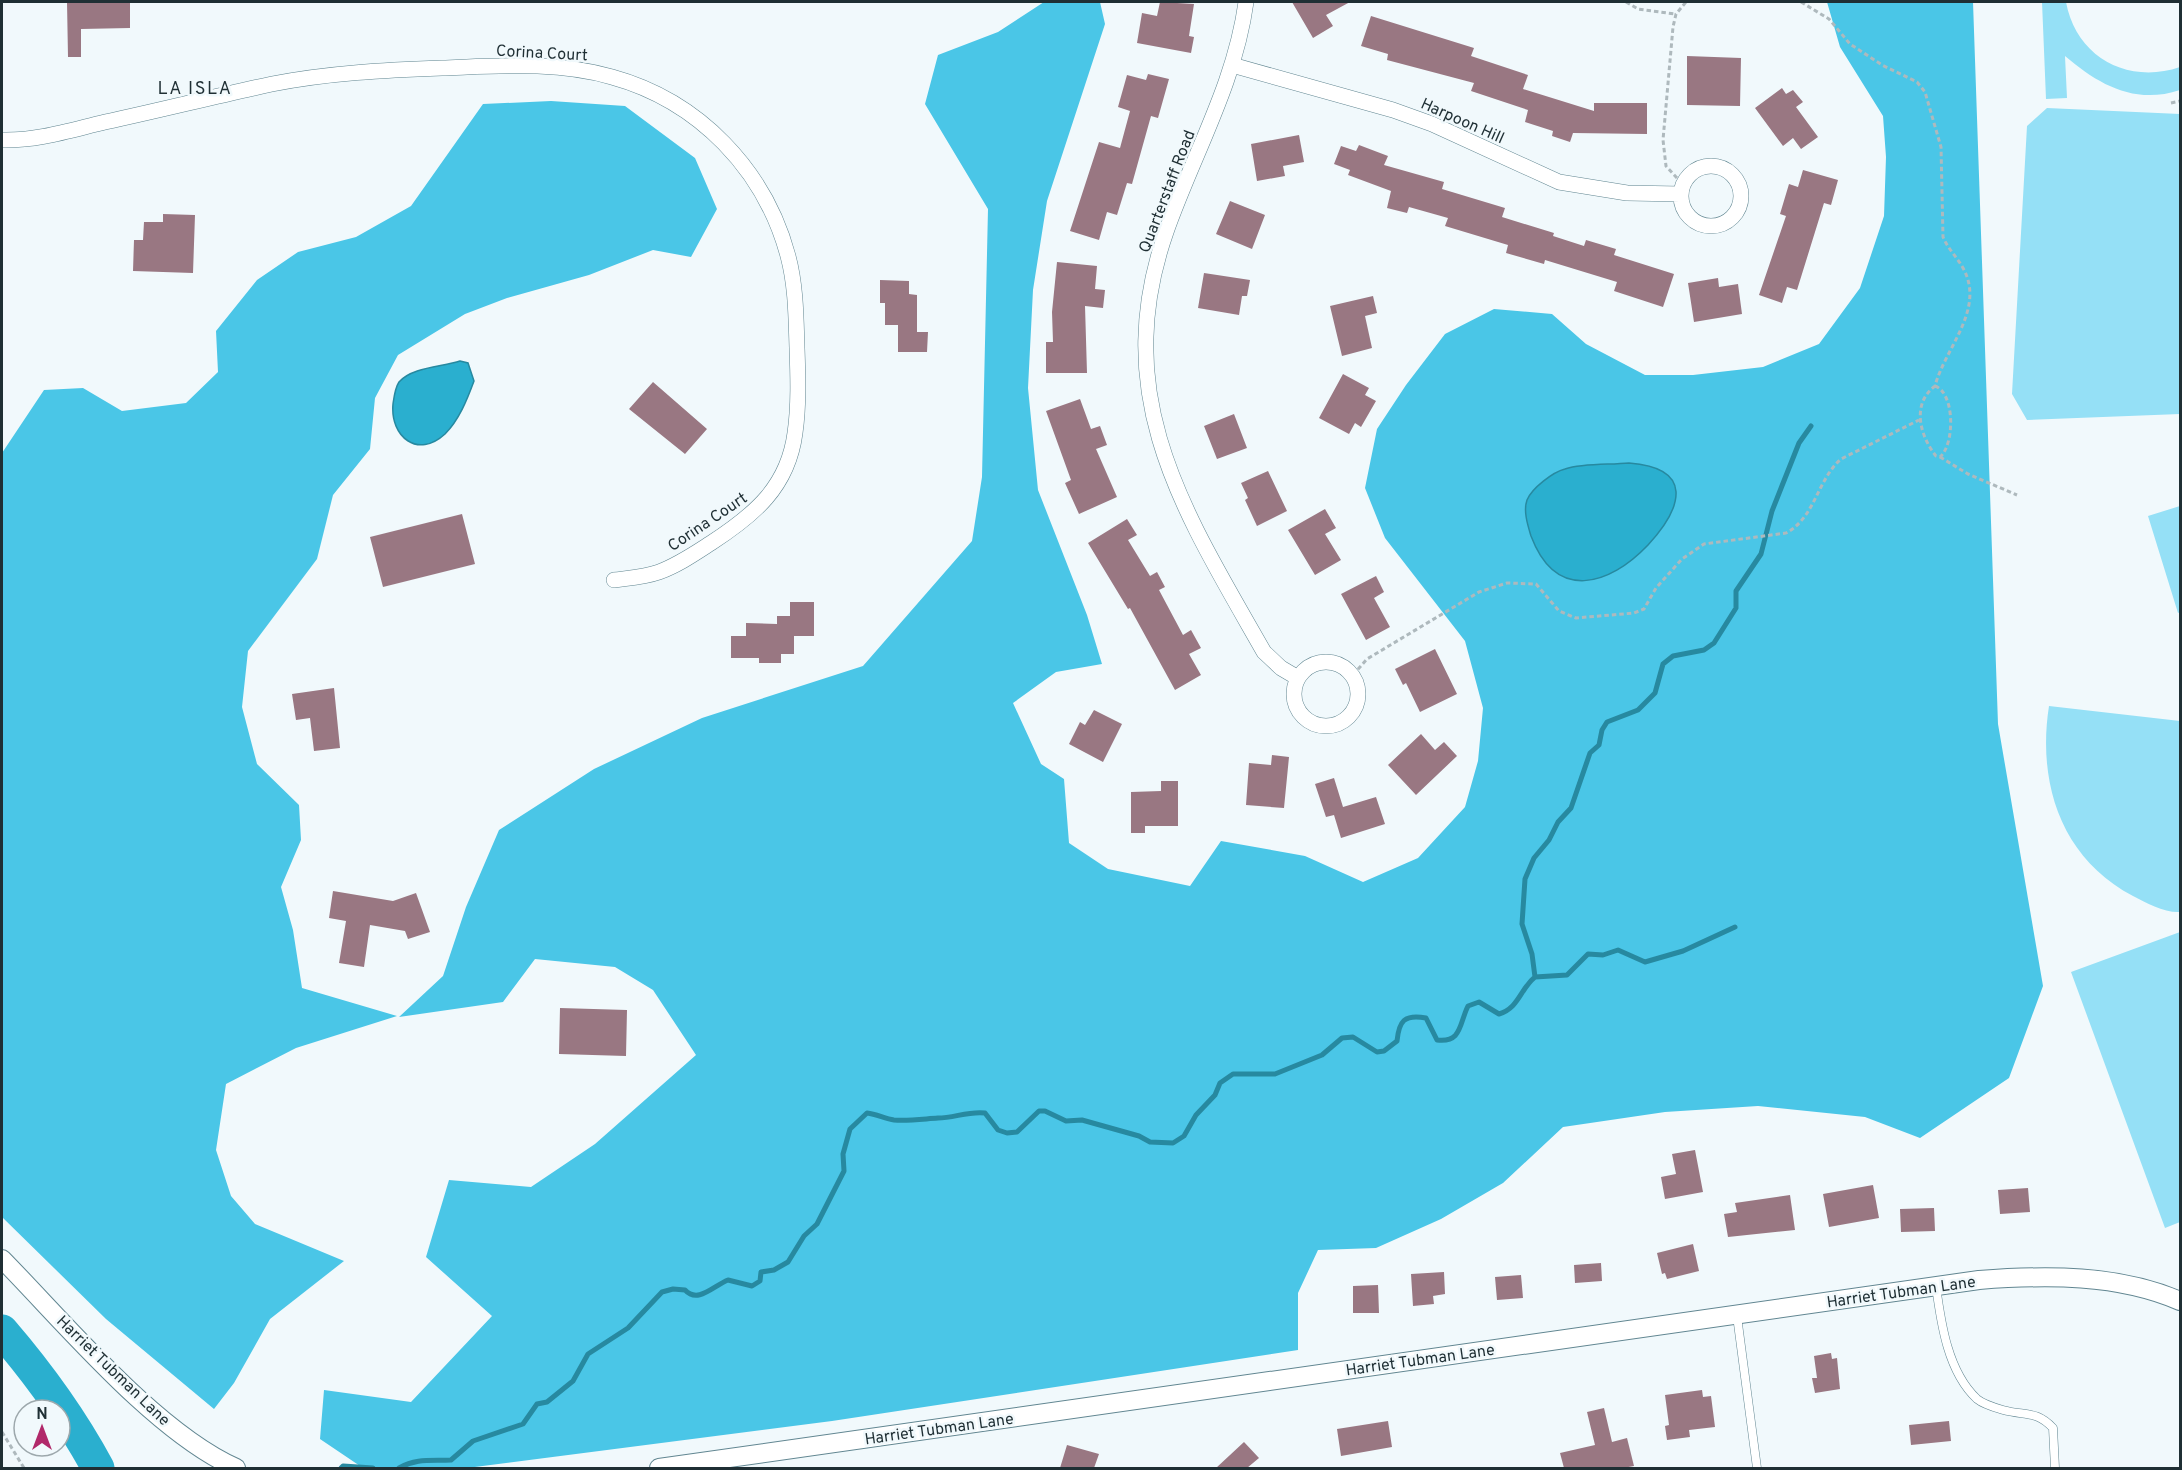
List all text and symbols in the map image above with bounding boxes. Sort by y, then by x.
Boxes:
street label: Corina Court [496,42,588,66]
district label: LA ISLA [157,78,233,101]
street label: Harpoon Hill [1417,95,1507,149]
street label: Quarterstaff Road [1135,128,1200,256]
street label: Corina Court [664,489,752,557]
street label: Harriet Tubman Lane [1825,1273,1977,1313]
street label: Harriet Tubman Lane [52,1312,174,1431]
street label: Harriet Tubman Lane [1344,1341,1496,1381]
north arrow [12,1398,72,1458]
text: N [36,1405,48,1425]
street label: Harriet Tubman Lane [863,1410,1015,1450]

